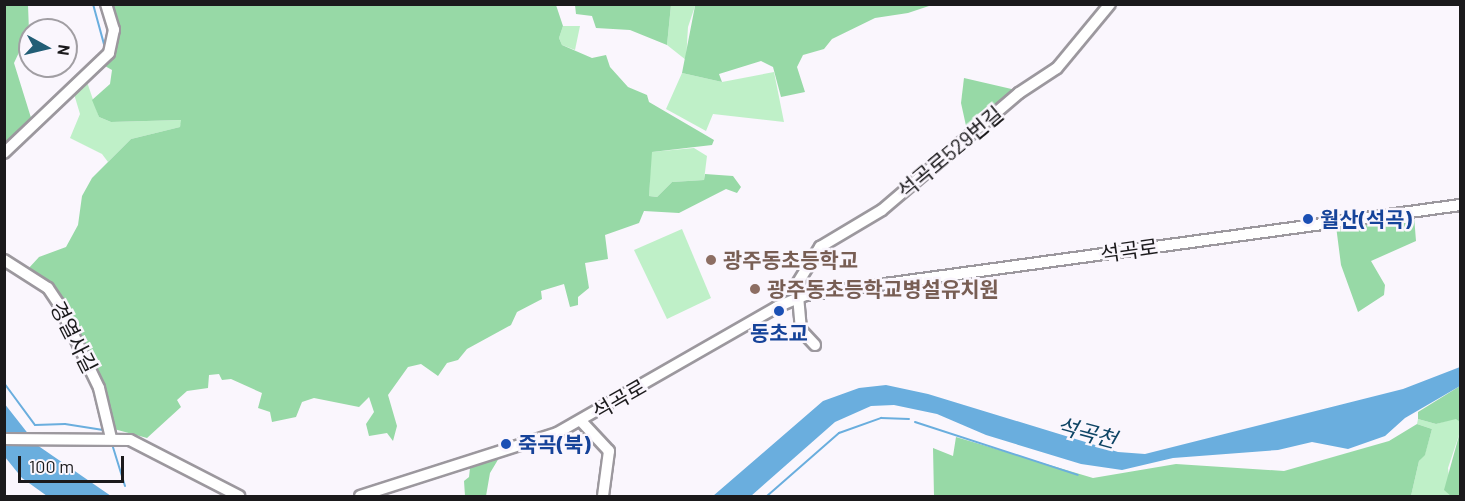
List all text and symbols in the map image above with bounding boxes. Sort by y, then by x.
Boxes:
north arrow [18,18,78,78]
text: N [54,44,74,57]
street label: 석곡로529번길 [892,101,1008,203]
place label: 월산(석곡) [1320,206,1412,232]
marker: 월산(석곡) [1301,212,1315,226]
street label: 석곡로 [1099,233,1159,267]
place label: 광주동초등학교 [723,247,858,273]
marker: 광주동초등학교 [704,253,718,267]
place label: 광주동초등학교병설유치원 [767,276,999,302]
marker: 광주동초등학교병설유치원 [748,282,762,296]
street label: 경열사길 [45,297,103,377]
marker: 동초교 [772,304,786,318]
place label: 동초교 [750,320,808,346]
street label: 석곡로 [588,374,650,424]
water label: 석곡천 [1054,411,1120,453]
place label: 죽곡(북) [518,431,591,457]
marker: 죽곡(북) [499,437,513,451]
scale bar [21,444,128,482]
text: 100 m [29,455,74,477]

